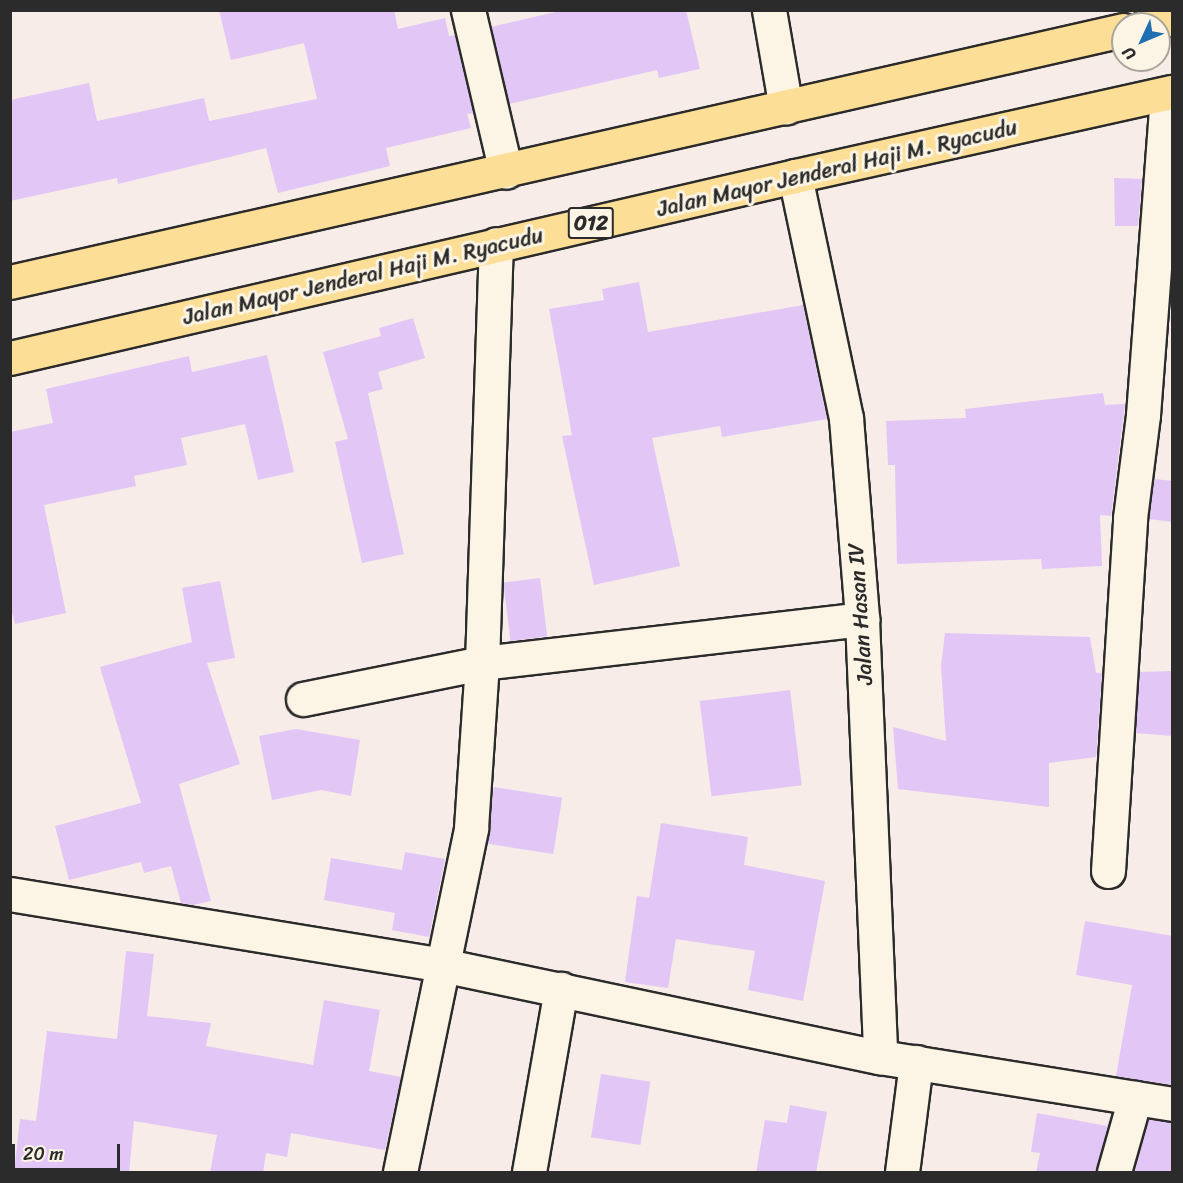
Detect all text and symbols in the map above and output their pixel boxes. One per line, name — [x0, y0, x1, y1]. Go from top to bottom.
north arrow — [1111, 12, 1171, 72]
text: U — [1115, 40, 1143, 67]
street label: Jalan Mayor Jenderal Haji M. Ryacudu — [654, 114, 1020, 222]
road number: 012 — [567, 205, 615, 241]
street label: Jalan Mayor Jenderal Haji M. Ryacudu — [180, 222, 546, 330]
street label: Jalan Hasan IV — [842, 542, 878, 686]
scale bar — [15, 1132, 123, 1170]
text: 20 m — [23, 1138, 63, 1170]

